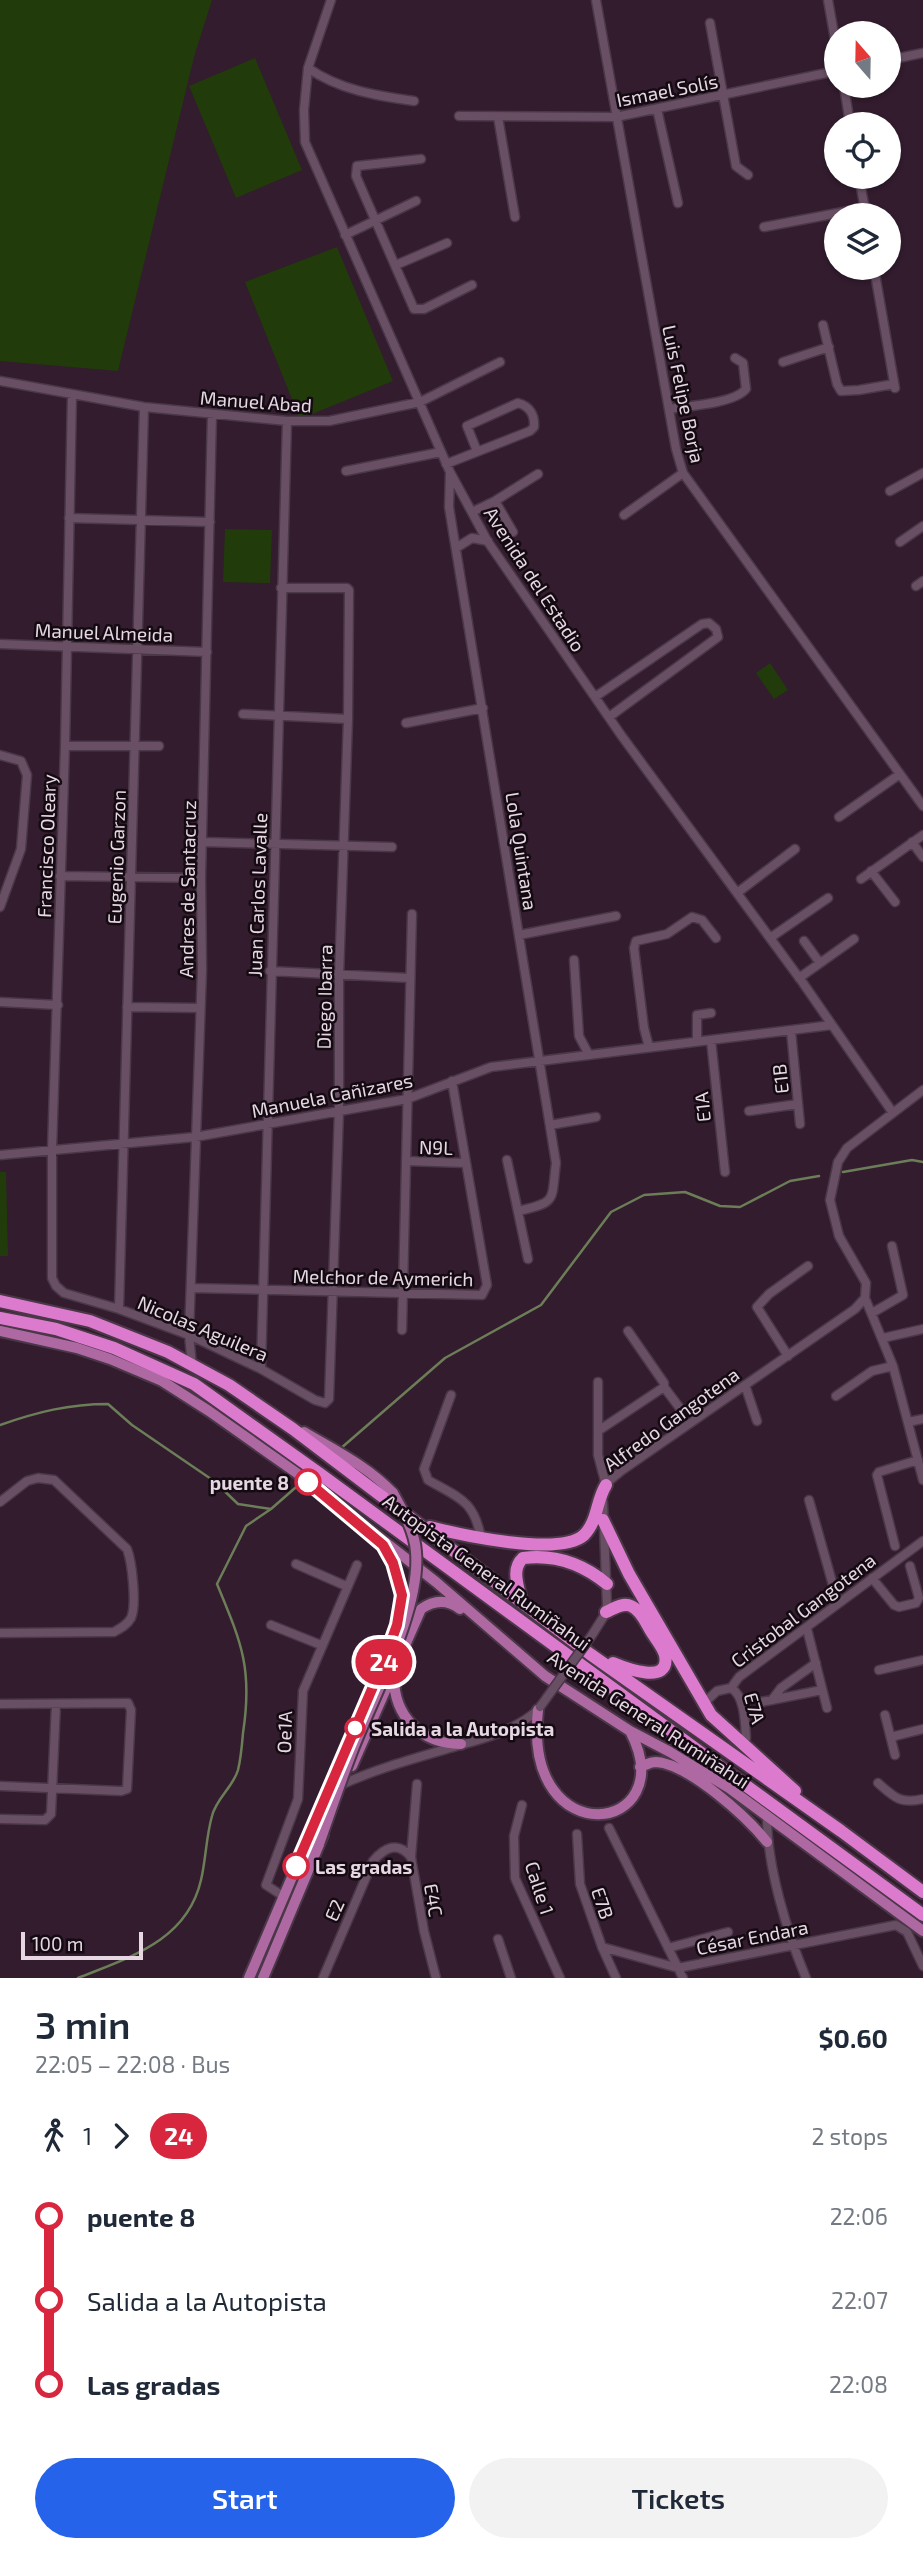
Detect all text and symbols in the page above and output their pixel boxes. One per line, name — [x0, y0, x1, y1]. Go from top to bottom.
north arrow — [824, 21, 901, 98]
map controls — [824, 21, 901, 280]
street label: Ismael Solís — [614, 69, 720, 111]
button: locate — [824, 112, 901, 189]
button: layers — [824, 203, 901, 280]
street label: Luis Felipe Borja — [658, 323, 710, 465]
street label: Manuel Abad — [199, 386, 313, 416]
street label: Avenida del Estadio — [480, 502, 590, 656]
street label: Manuel Almeida — [34, 618, 174, 646]
street label: Francisco Oleary — [32, 774, 60, 918]
street label: Eugenio Garzon — [102, 789, 130, 925]
street label: Lola Quintana — [501, 790, 543, 912]
street label: Andres de Santacruz — [174, 800, 200, 978]
street label: Juan Carlos Lavalle — [243, 813, 271, 977]
street label: Diego Ibarra — [312, 944, 336, 1050]
street label: E1B — [767, 1063, 793, 1095]
street label: Manuela Cañizares — [249, 1068, 415, 1122]
street label: E1A — [689, 1091, 715, 1123]
street label: N9L — [419, 1135, 454, 1159]
street label: Melchor de Aymerich — [292, 1264, 474, 1290]
street label: Nicolas Aguilera — [134, 1290, 272, 1366]
street label: Alfredo Gangotena — [599, 1362, 743, 1476]
marker: puente 8 — [295, 1469, 321, 1495]
place label: puente 8 — [210, 1471, 289, 1494]
street label: Autopista General Rumiñahui — [379, 1489, 595, 1655]
street label: Cristobal Gangotena — [726, 1548, 880, 1672]
line badge: 24 — [352, 1639, 416, 1685]
street label: Avenida General Rumiñahui — [544, 1645, 754, 1793]
text: 24 — [369, 1647, 399, 1676]
street label: E7A — [740, 1690, 770, 1727]
street label: Oe1A — [272, 1710, 296, 1754]
place label: Salida a la Autopista — [371, 1717, 554, 1740]
marker: Salida a la Autopista — [345, 1718, 365, 1738]
marker: Las gradas — [283, 1853, 309, 1879]
place label: Las gradas — [315, 1855, 412, 1878]
street label: Calle 1 — [521, 1859, 559, 1917]
street label: E4C — [420, 1882, 448, 1918]
street label: E7B — [587, 1884, 619, 1922]
street label: E2 — [319, 1896, 349, 1924]
street label: César Endara — [694, 1915, 810, 1959]
scale bar — [21, 1929, 144, 1961]
text: 100 m — [32, 1932, 83, 1955]
text: 3 min — [35, 2001, 131, 2047]
text: $0.60 — [818, 2022, 888, 2053]
text: 22:05 – 22:08 · Bus — [35, 2050, 230, 2078]
icon: walk — [35, 2117, 73, 2155]
icon: forward — [102, 2117, 140, 2155]
text: 24 — [164, 2121, 193, 2150]
text: 1 — [83, 2122, 92, 2150]
text: 2 stops — [811, 2122, 888, 2150]
text: puente 8 — [87, 2201, 195, 2232]
text: 22:06 — [830, 2202, 888, 2230]
text: Salida a la Autopista — [87, 2285, 327, 2316]
text: 22:07 — [831, 2286, 888, 2314]
text: Las gradas — [87, 2369, 220, 2400]
text: 22:08 — [829, 2370, 888, 2398]
button: Start — [35, 2458, 455, 2538]
button: Tickets — [469, 2458, 888, 2538]

